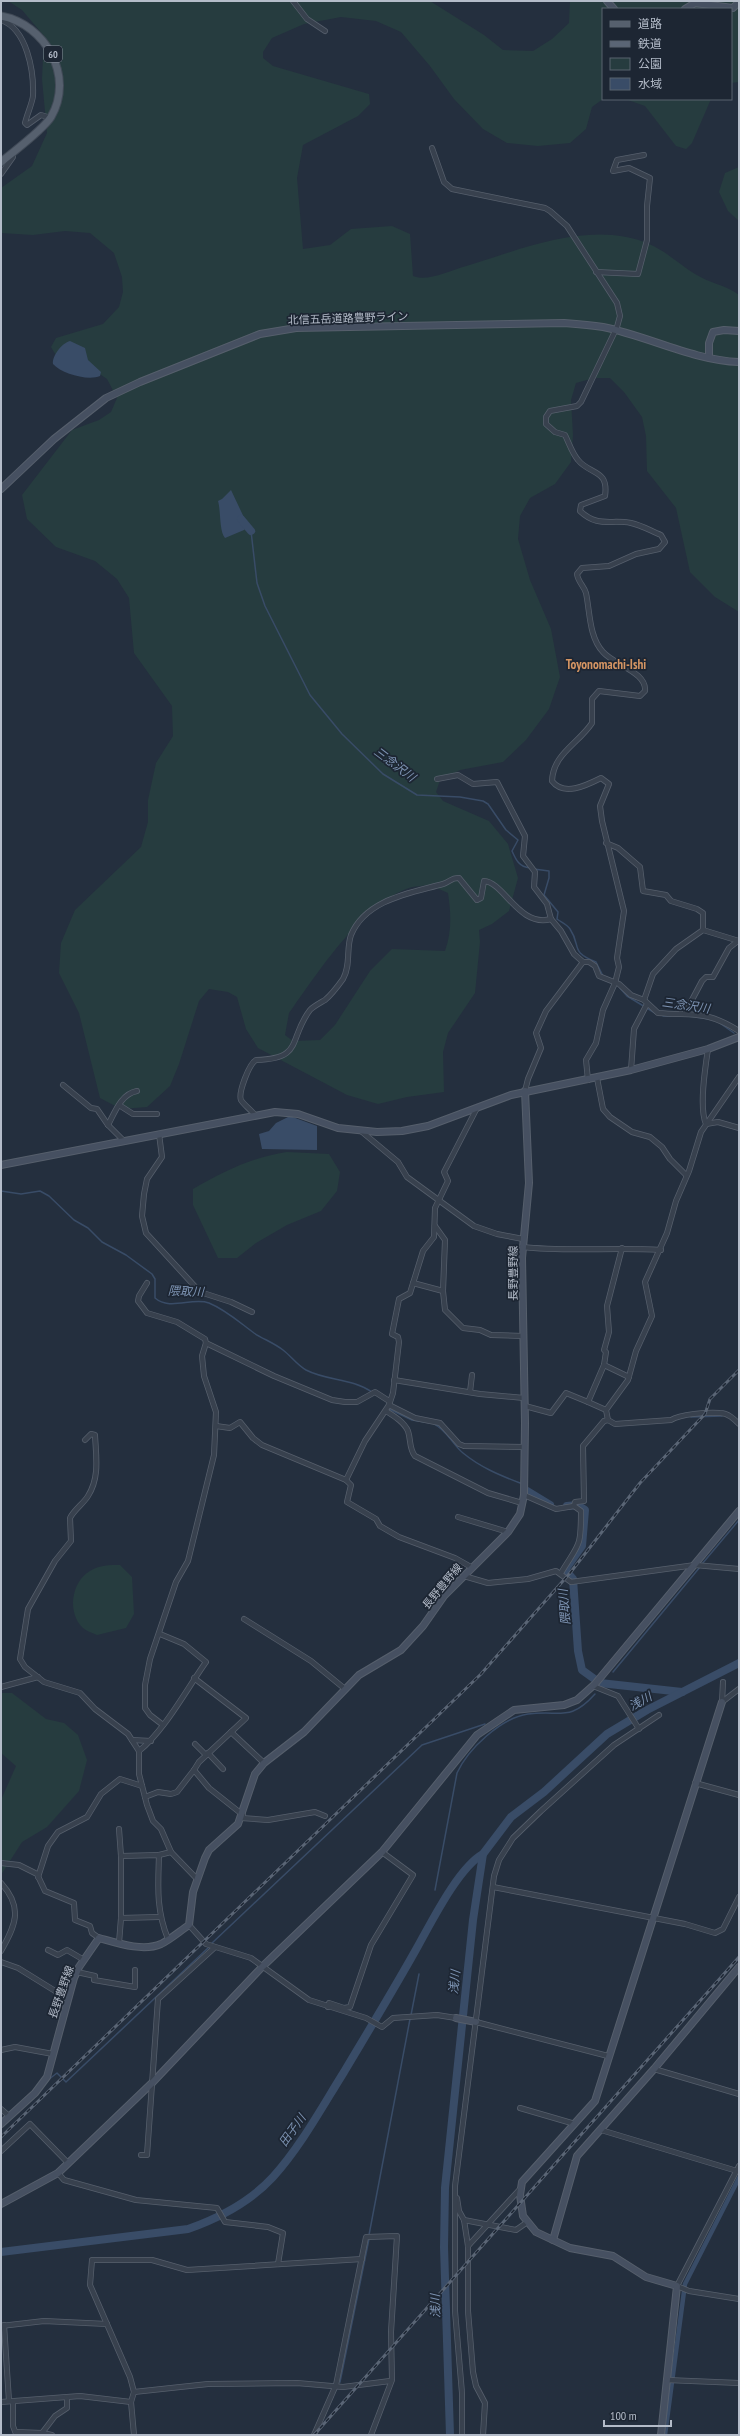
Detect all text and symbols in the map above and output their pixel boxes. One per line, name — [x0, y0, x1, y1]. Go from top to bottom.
legend — [602, 8, 732, 100]
text: 道路 — [638, 16, 662, 31]
text: 鉄道 — [638, 36, 662, 51]
road number: 60 — [44, 46, 62, 62]
text: 公園 — [638, 56, 662, 71]
text: 水域 — [638, 76, 662, 91]
street label: 北信五岳道路豊野ライン — [287, 309, 409, 327]
district label: Toyonomachi-Ishi — [566, 656, 646, 673]
water label: 三念沢川 — [371, 744, 420, 786]
water label: 三念沢川 — [661, 994, 713, 1016]
street label: 長野豊野線 — [506, 1246, 520, 1301]
water label: 隈取川 — [168, 1283, 206, 1299]
street label: 長野豊野線 — [419, 1560, 465, 1612]
water label: 隈取川 — [555, 1586, 573, 1626]
water label: 浅川 — [626, 1688, 656, 1713]
street label: 長野豊野線 — [45, 1964, 77, 2020]
water label: 浅川 — [445, 1967, 463, 1995]
water label: 田子川 — [276, 2109, 310, 2149]
water label: 浅川 — [427, 2292, 443, 2318]
scale bar — [604, 2402, 671, 2428]
text: 100 m — [610, 2408, 637, 2423]

